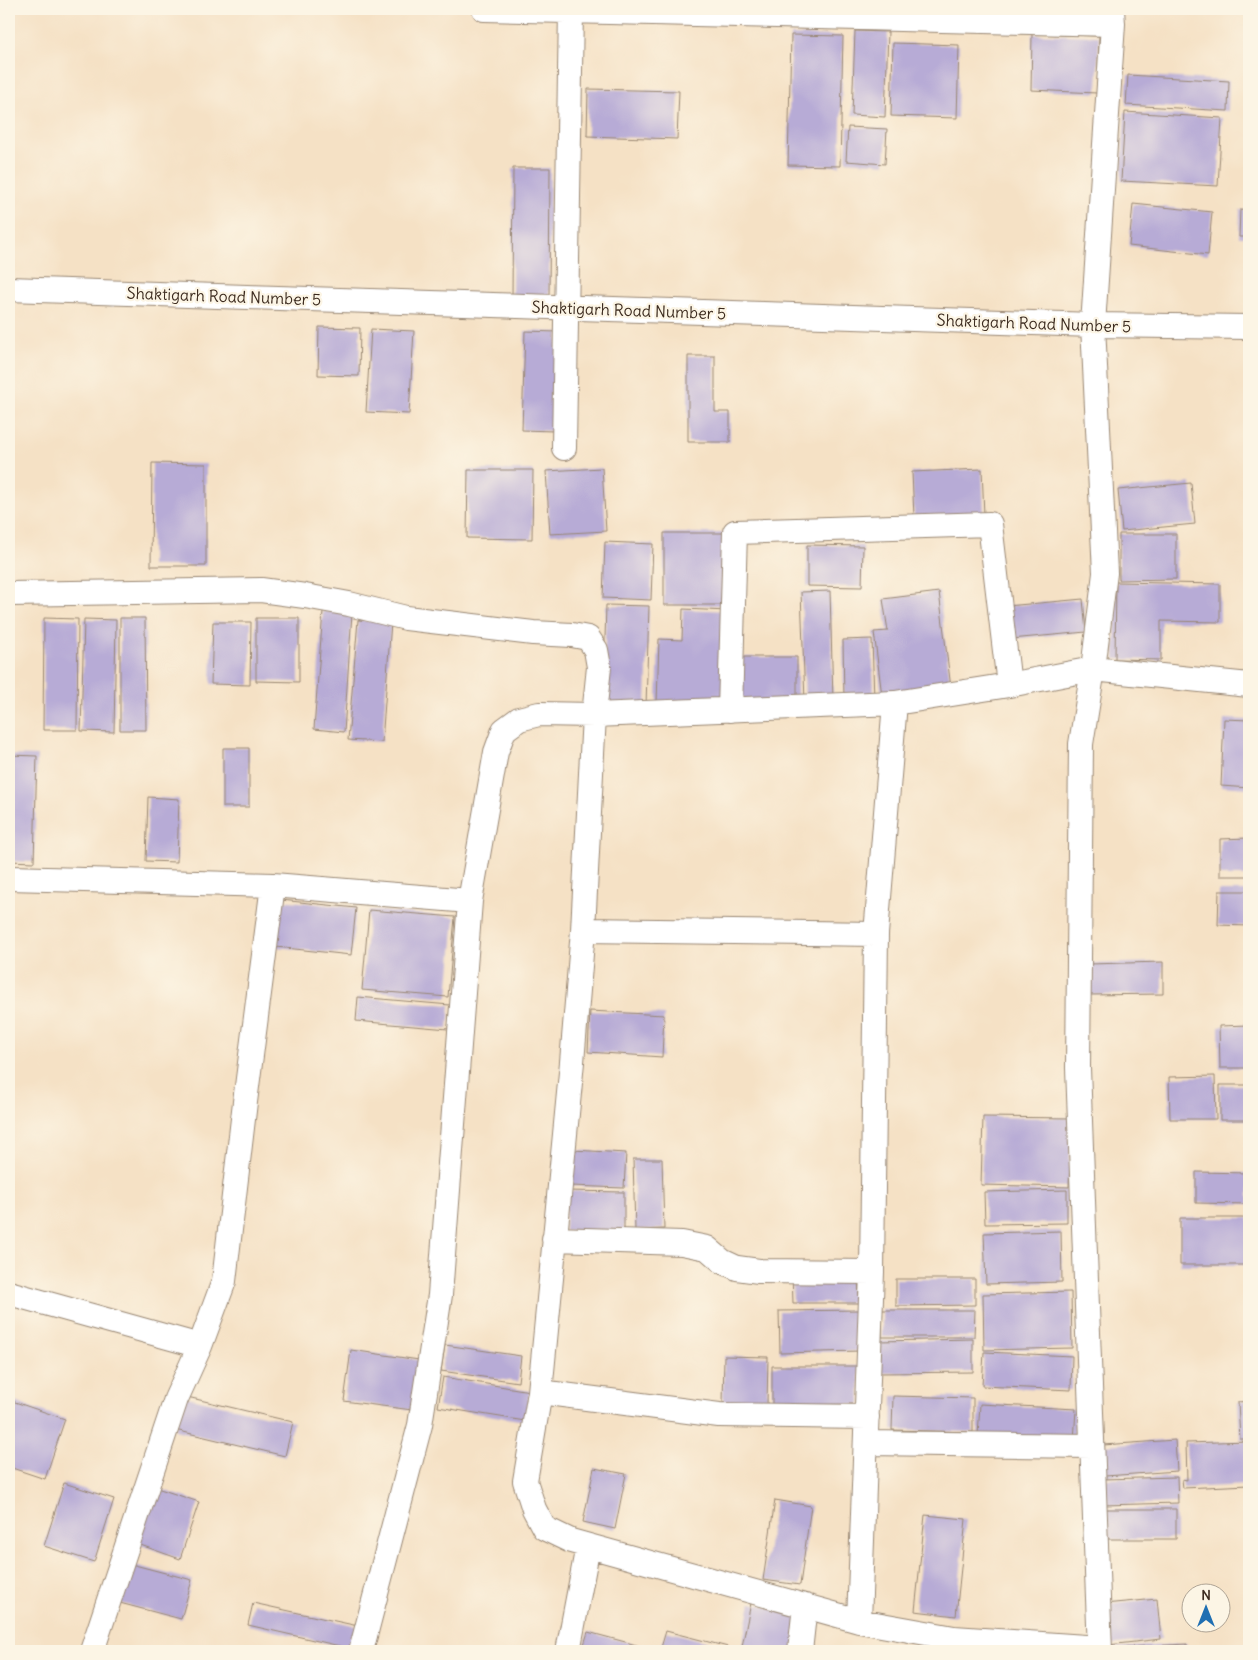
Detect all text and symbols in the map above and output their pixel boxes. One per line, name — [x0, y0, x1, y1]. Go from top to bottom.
street label: Shaktigarh Road Number 5 — [126, 283, 322, 309]
street label: Shaktigarh Road Number 5 — [531, 297, 727, 323]
street label: Shaktigarh Road Number 5 — [936, 310, 1132, 336]
north arrow — [1180, 1582, 1230, 1632]
text: N — [1201, 1586, 1211, 1604]

